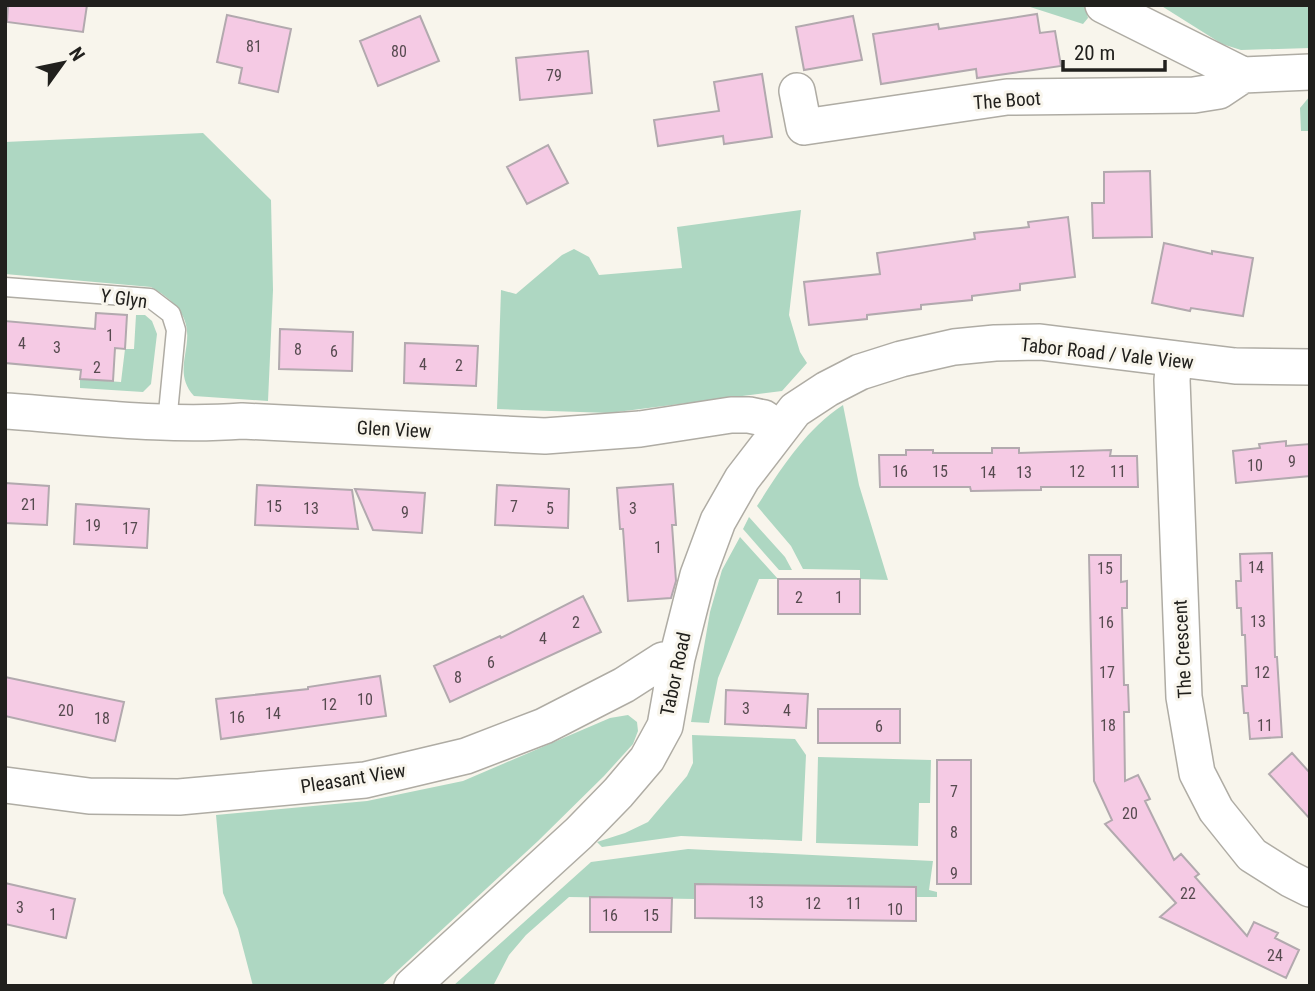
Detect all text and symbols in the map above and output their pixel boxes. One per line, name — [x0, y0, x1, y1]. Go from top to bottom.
north arrow — [28, 28, 98, 98]
scale bar — [1063, 28, 1164, 72]
house number: 81 — [246, 37, 262, 56]
text: 20 m — [1074, 41, 1115, 65]
house number: 80 — [391, 42, 407, 61]
text: N — [64, 43, 90, 65]
house number: 79 — [546, 66, 562, 85]
street label: The Boot — [973, 87, 1041, 114]
street label: Y Glyn — [99, 284, 149, 313]
house number: 1 — [106, 326, 114, 345]
street label: Tabor Road / Vale View — [1019, 333, 1195, 374]
house number: 4 — [18, 334, 26, 353]
house number: 3 — [53, 338, 61, 357]
house number: 8 — [294, 340, 302, 359]
house number: 6 — [330, 342, 338, 361]
house number: 4 — [419, 355, 427, 374]
house number: 2 — [455, 356, 463, 375]
house number: 2 — [93, 358, 101, 377]
street label: Glen View — [356, 416, 432, 443]
house number: 9 — [1288, 452, 1296, 471]
house number: 10 — [1247, 456, 1263, 475]
house number: 16 — [892, 462, 908, 481]
house number: 15 — [932, 462, 948, 481]
house number: 12 — [1069, 462, 1085, 481]
house number: 11 — [1110, 462, 1126, 481]
house number: 14 — [980, 463, 996, 482]
house number: 13 — [1016, 463, 1032, 482]
house number: 21 — [21, 495, 37, 514]
house number: 15 — [266, 497, 282, 516]
house number: 7 — [510, 497, 518, 516]
house number: 13 — [303, 499, 319, 518]
house number: 5 — [546, 499, 554, 518]
house number: 3 — [629, 499, 637, 518]
house number: 9 — [401, 503, 409, 522]
house number: 19 — [85, 516, 101, 535]
house number: 17 — [122, 519, 138, 538]
house number: 1 — [654, 538, 662, 557]
house number: 14 — [1248, 558, 1264, 577]
house number: 15 — [1097, 559, 1113, 578]
house number: 2 — [795, 588, 803, 607]
house number: 1 — [835, 588, 843, 607]
street label: The Crescent — [1168, 599, 1197, 699]
house number: 13 — [1250, 612, 1266, 631]
house number: 2 — [572, 613, 580, 632]
house number: 16 — [1098, 613, 1114, 632]
house number: 4 — [539, 629, 547, 648]
street label: Tabor Road — [655, 630, 696, 718]
house number: 6 — [487, 653, 495, 672]
house number: 17 — [1099, 663, 1115, 682]
house number: 12 — [1254, 663, 1270, 682]
house number: 8 — [454, 668, 462, 687]
house number: 10 — [357, 690, 373, 709]
house number: 12 — [321, 695, 337, 714]
house number: 3 — [742, 699, 750, 718]
house number: 20 — [58, 701, 74, 720]
house number: 4 — [783, 701, 791, 720]
house number: 14 — [265, 704, 281, 723]
house number: 16 — [229, 708, 245, 727]
house number: 18 — [94, 709, 110, 728]
house number: 18 — [1100, 716, 1116, 735]
house number: 11 — [1257, 716, 1273, 735]
house number: 6 — [875, 717, 883, 736]
street label: Pleasant View — [299, 759, 407, 798]
house number: 7 — [950, 782, 958, 801]
house number: 20 — [1122, 804, 1138, 823]
house number: 8 — [950, 823, 958, 842]
house number: 9 — [950, 864, 958, 883]
house number: 22 — [1180, 884, 1196, 903]
house number: 13 — [748, 893, 764, 912]
house number: 12 — [805, 894, 821, 913]
house number: 11 — [846, 894, 862, 913]
house number: 3 — [16, 898, 24, 917]
house number: 10 — [887, 900, 903, 919]
house number: 1 — [49, 905, 57, 924]
house number: 16 — [602, 906, 618, 925]
house number: 15 — [643, 906, 659, 925]
house number: 24 — [1267, 946, 1283, 965]

